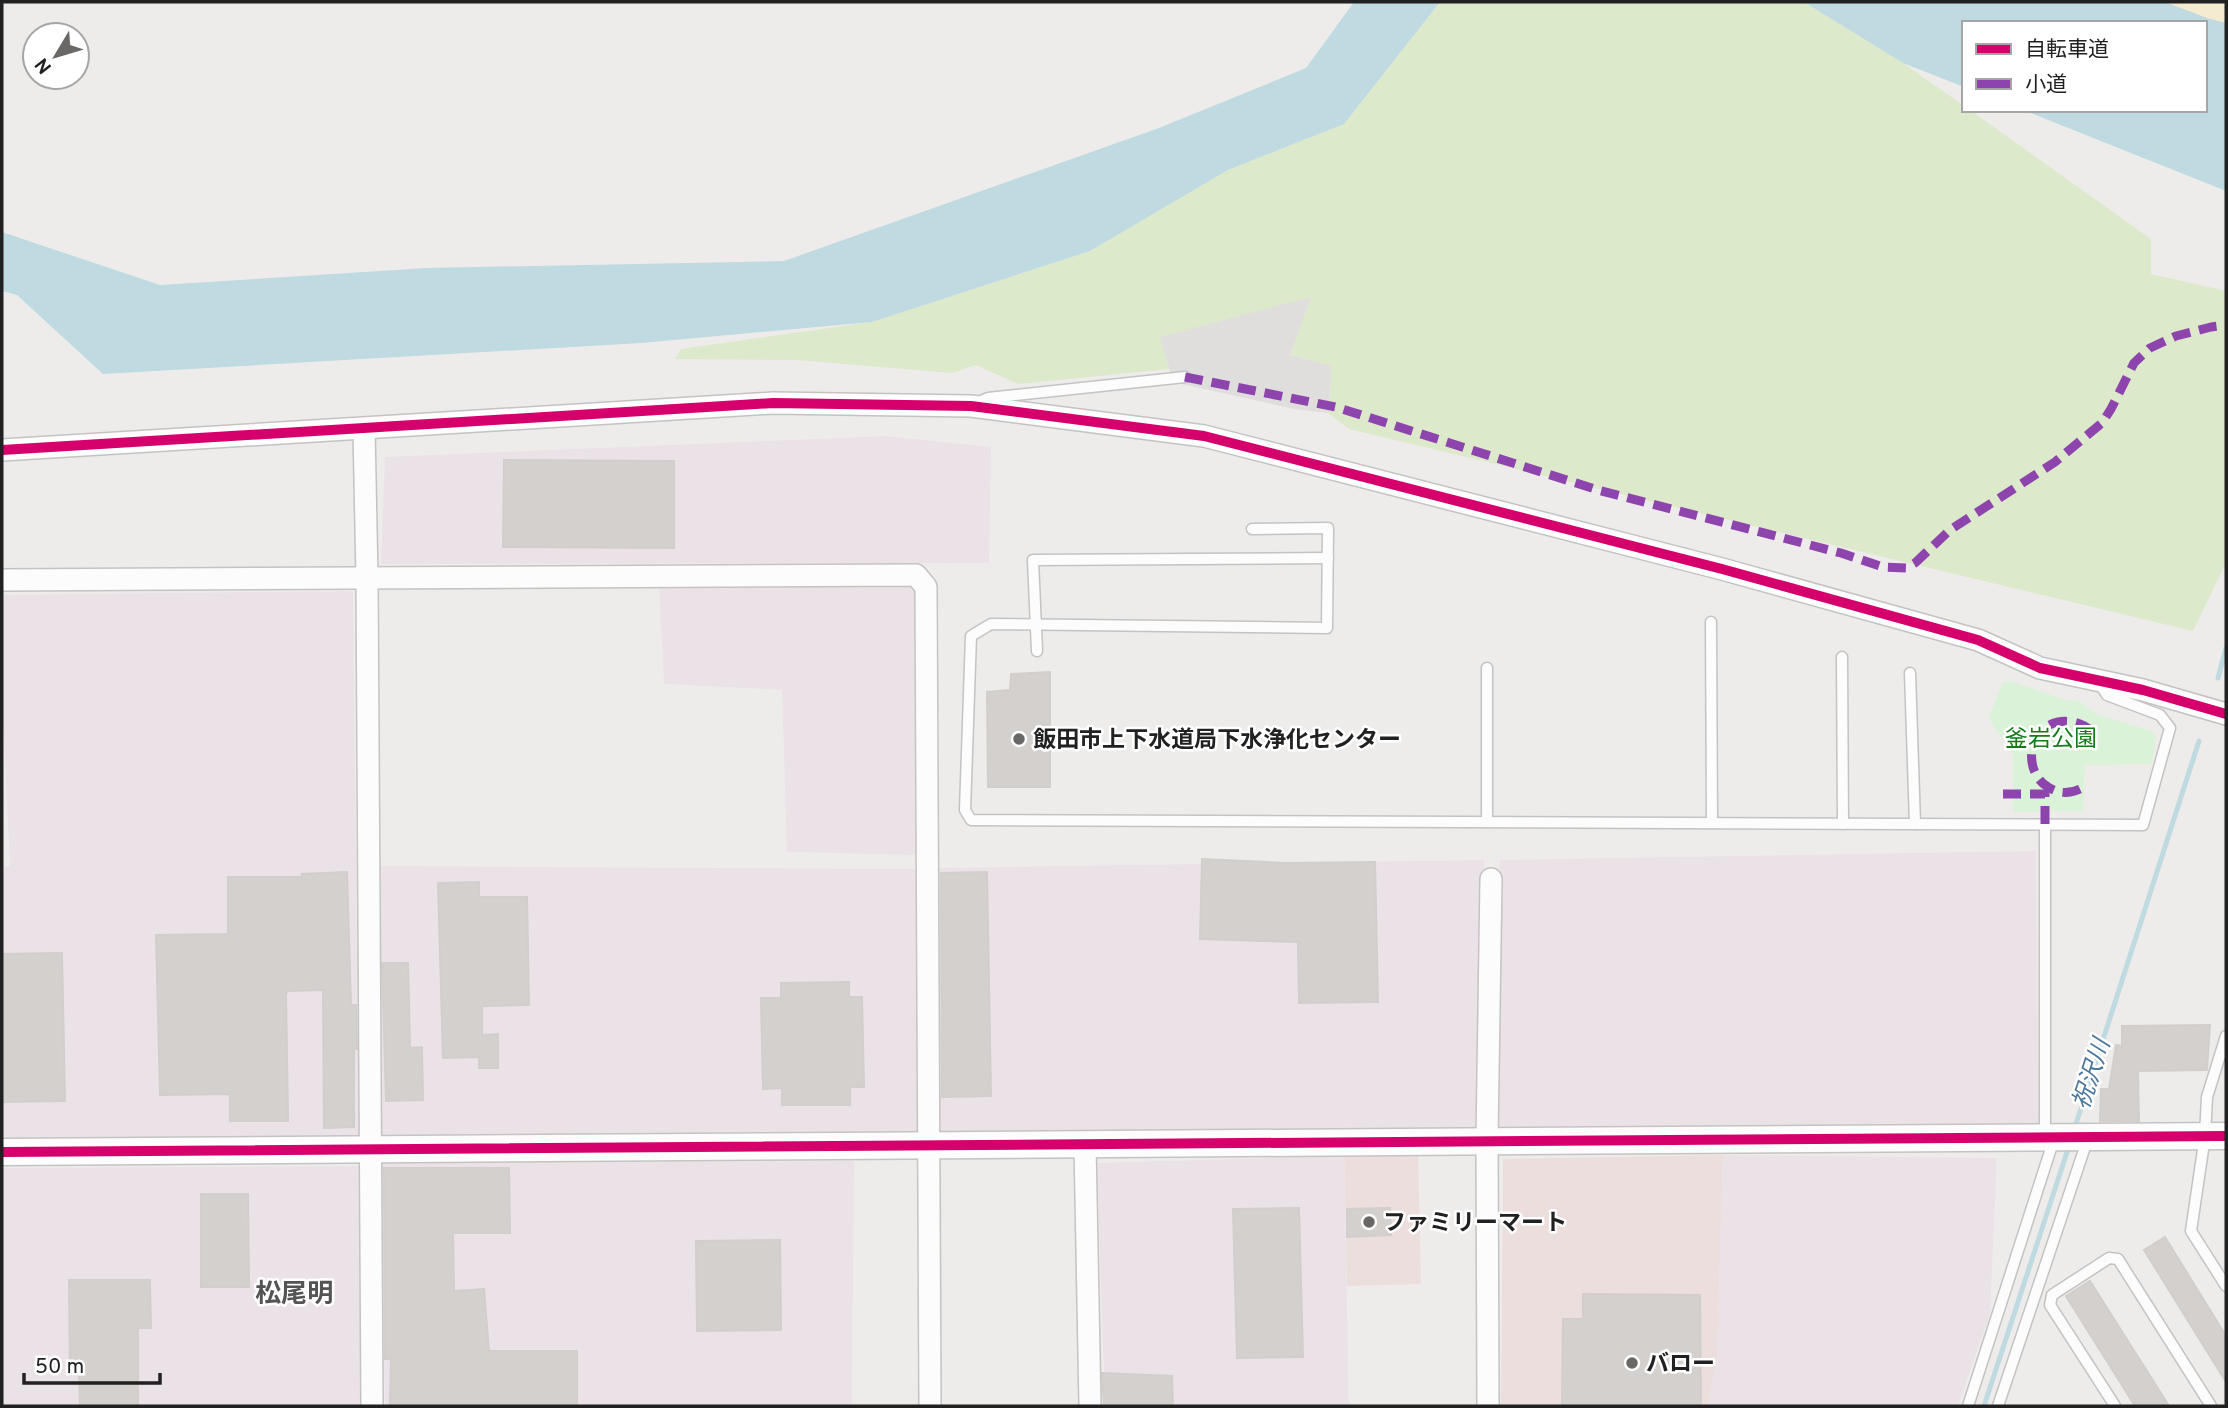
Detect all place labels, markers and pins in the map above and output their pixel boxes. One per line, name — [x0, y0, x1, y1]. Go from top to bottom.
place label: 飯田市上下水道局下水浄化センター — [1033, 727, 1401, 756]
marker: 飯田市上下水道局下水浄化センター — [1011, 731, 1027, 747]
place label: ファミリーマート — [1383, 1210, 1567, 1239]
marker: ファミリーマート — [1361, 1214, 1377, 1230]
place label: バロー — [1646, 1351, 1715, 1380]
marker: バロー — [1624, 1355, 1640, 1371]

